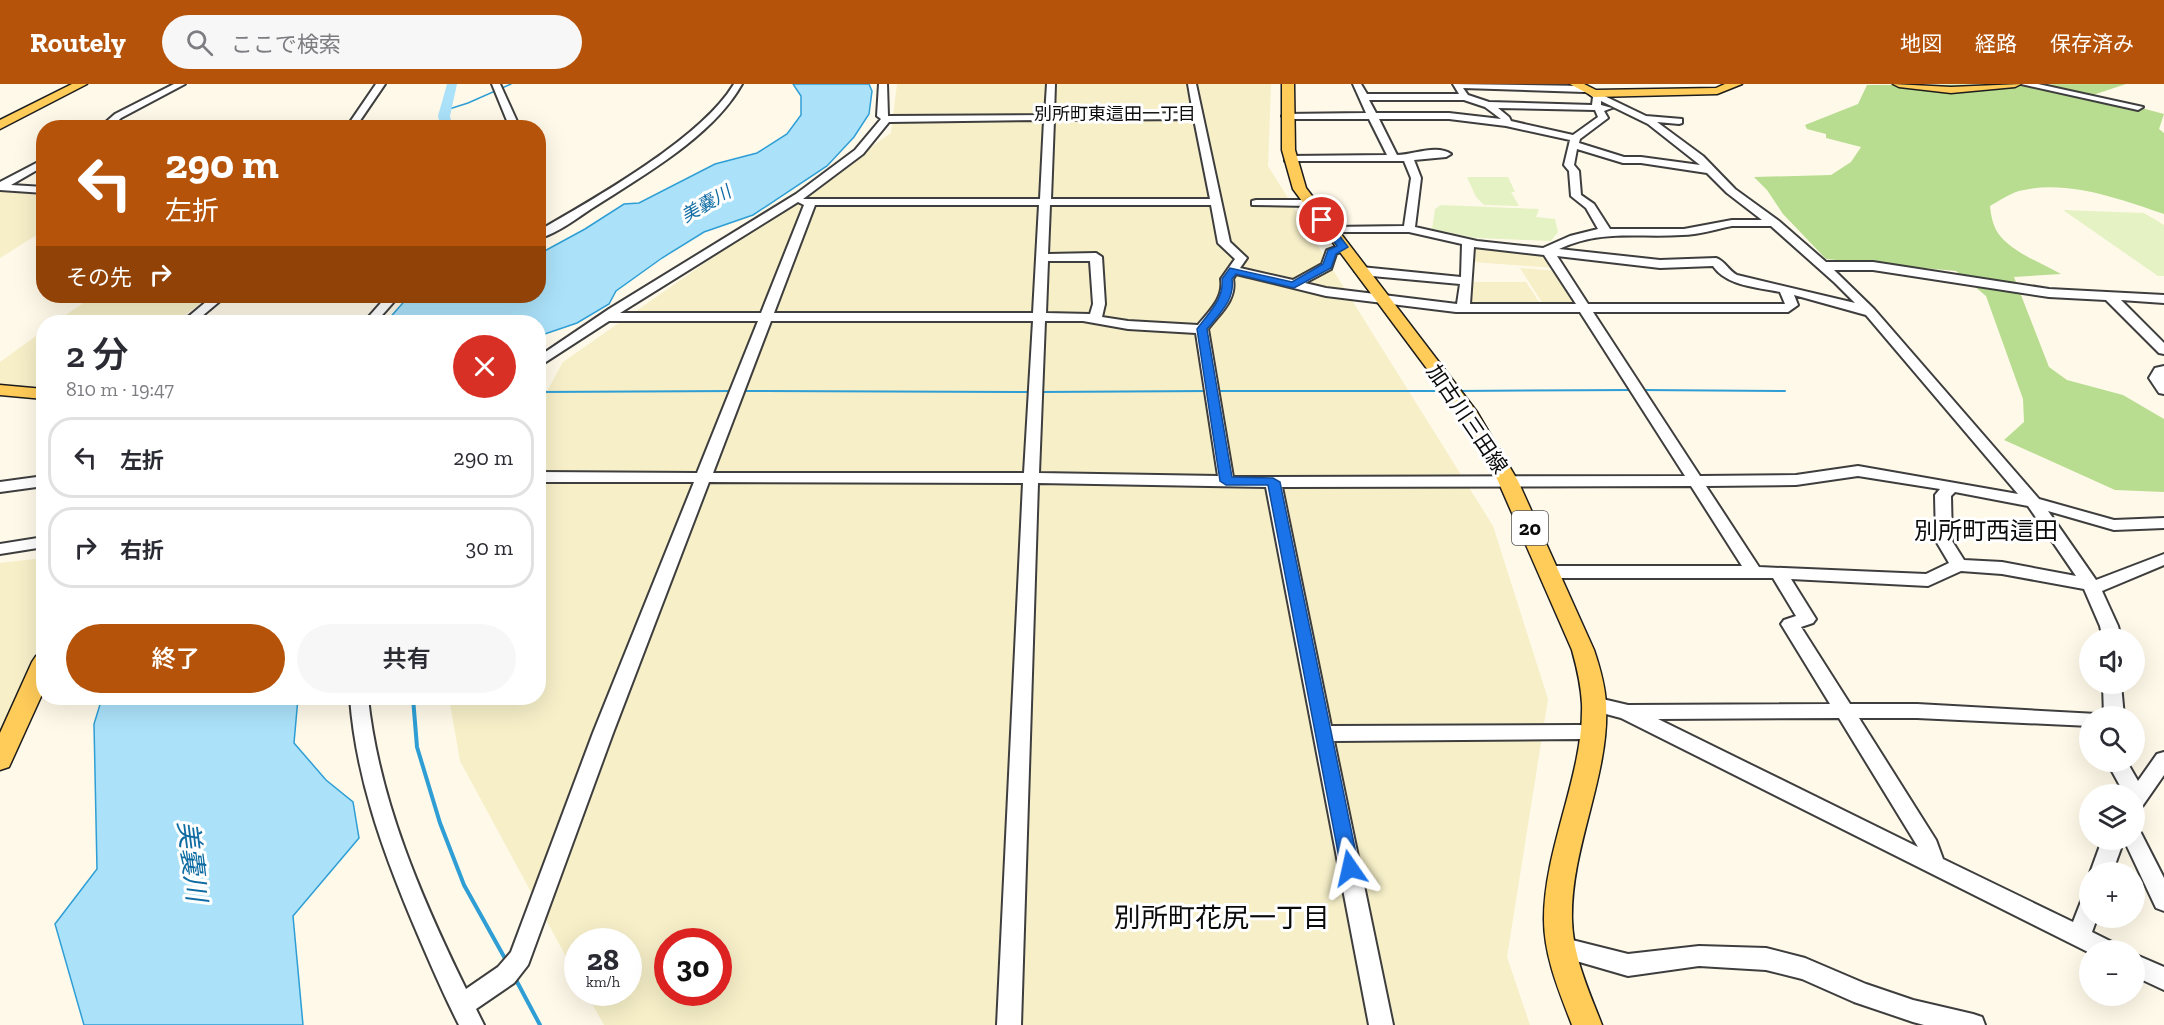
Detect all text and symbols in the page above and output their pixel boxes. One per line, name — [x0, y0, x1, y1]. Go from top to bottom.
search box — [162, 15, 582, 69]
text: Routely — [30, 26, 126, 59]
icon: search — [183, 26, 216, 59]
text: ここで検索 — [231, 31, 341, 58]
text: 地図 — [1900, 31, 1942, 56]
text: 経路 — [1975, 31, 2017, 56]
text: 保存済み — [2050, 31, 2134, 56]
district label: 別所町東這田一丁目 — [1034, 103, 1196, 125]
text: 290 m — [165, 138, 279, 189]
icon: left — [66, 144, 144, 222]
water label: 美嚢川 — [677, 180, 737, 227]
pin — [1296, 194, 1347, 245]
text: 左折 — [165, 195, 219, 227]
icon: arrive — [1305, 203, 1338, 236]
icon: right — [144, 258, 177, 291]
text: その先 — [66, 264, 132, 291]
text: 2 分 — [66, 333, 128, 376]
button: close — [453, 335, 516, 398]
street label: 加古川三田線 — [1422, 360, 1513, 478]
text: 810 m · 19:47 — [66, 377, 174, 401]
icon: left — [69, 441, 102, 474]
text: 290 m — [453, 444, 513, 471]
text: 左折 — [120, 447, 164, 474]
road number: 20 — [1512, 511, 1548, 545]
district label: 別所町西這田 — [1914, 516, 2058, 545]
icon: right — [69, 531, 102, 564]
text: 30 m — [466, 534, 513, 561]
text: 右折 — [120, 537, 164, 564]
button: 終了 — [66, 624, 285, 693]
button: 共有 — [297, 624, 516, 693]
map controls — [2079, 628, 2145, 1006]
button: sound — [2079, 628, 2145, 694]
button: search — [2079, 706, 2145, 772]
button: layers — [2079, 784, 2145, 850]
water label: 美嚢川 — [171, 819, 213, 906]
position arrow — [1318, 836, 1382, 900]
button: + — [2079, 862, 2145, 928]
district label: 別所町花尻一丁目 — [1114, 902, 1330, 934]
speed limit sign: 30 — [654, 928, 732, 1006]
button: − — [2079, 940, 2145, 1006]
text: 28 — [587, 942, 619, 978]
text: km/h — [586, 973, 620, 991]

